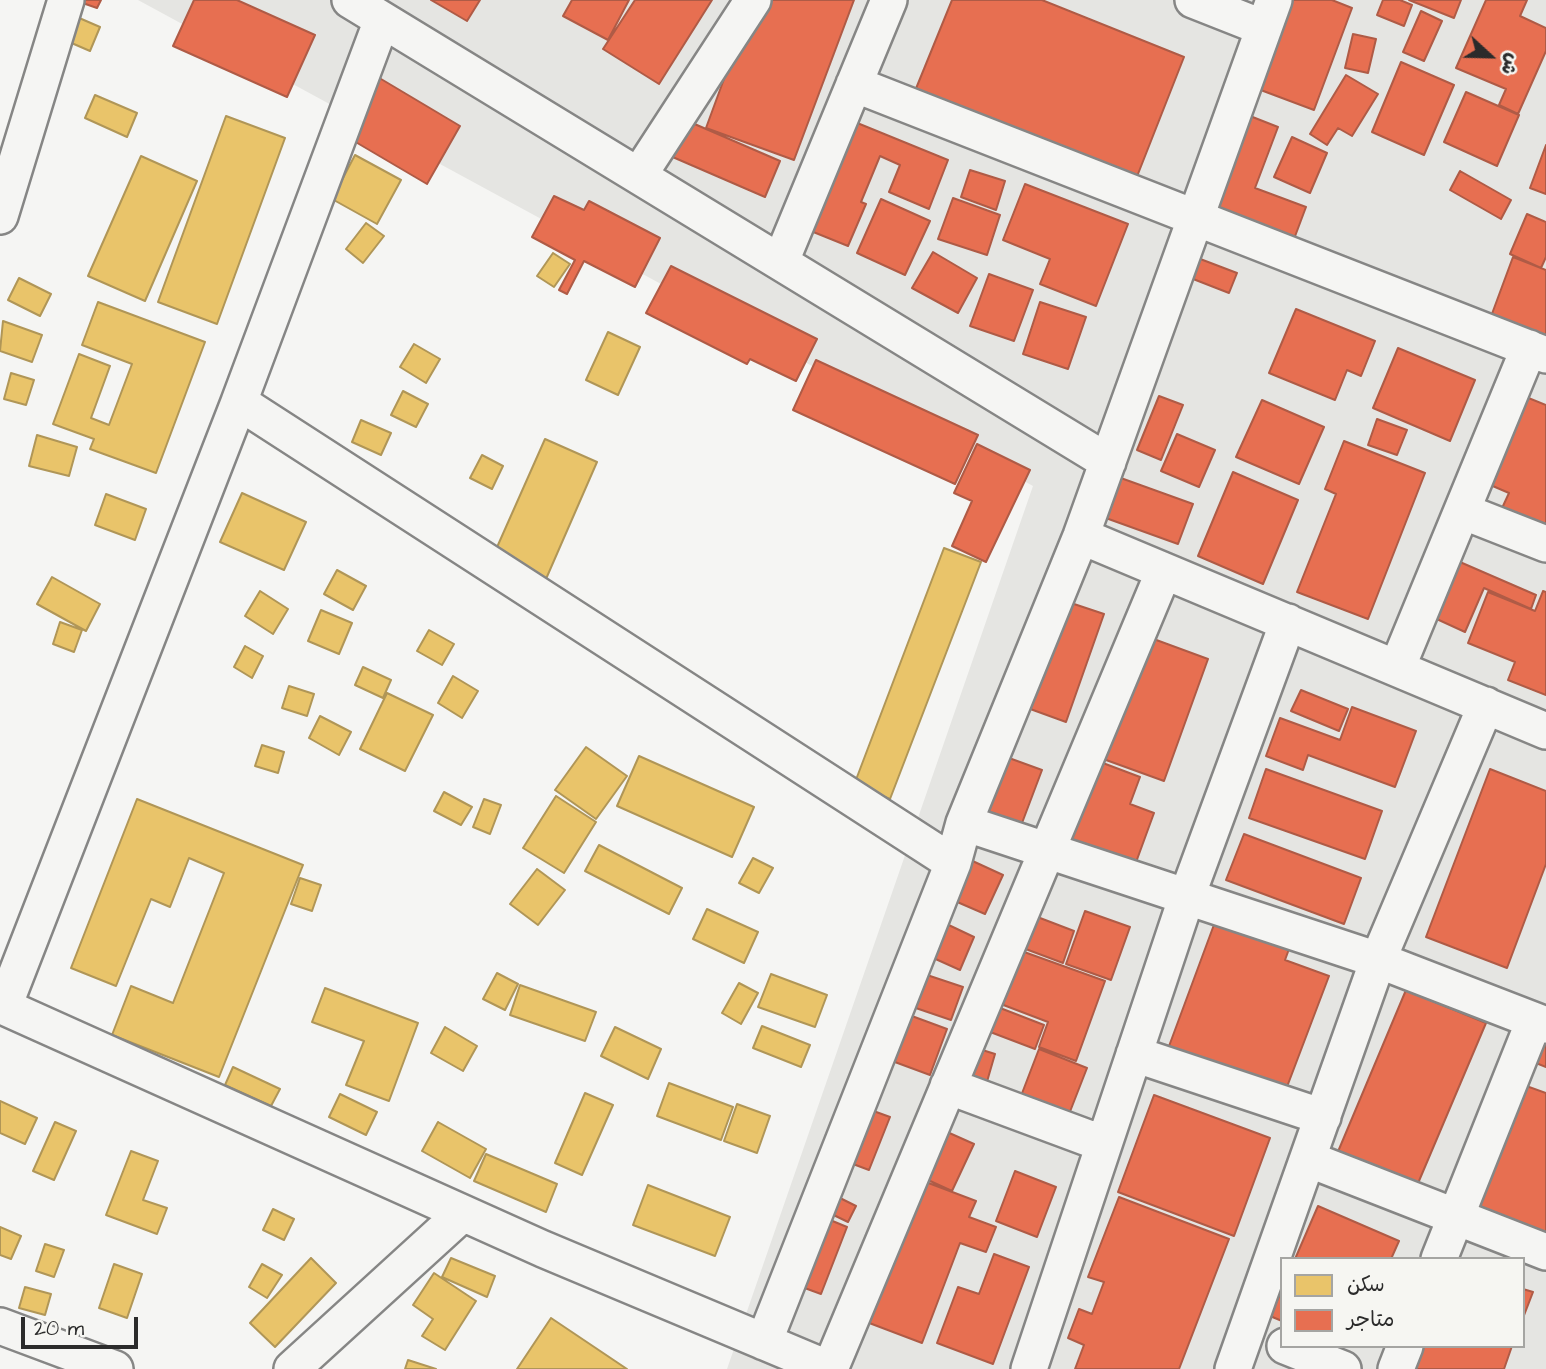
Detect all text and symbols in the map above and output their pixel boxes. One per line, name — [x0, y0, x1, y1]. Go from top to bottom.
north arrow — [1455, 21, 1525, 91]
text: ش — [1494, 49, 1526, 79]
legend — [1280, 1257, 1525, 1348]
text: سكن — [1347, 1270, 1385, 1299]
scale bar — [24, 1302, 142, 1346]
text: متاجر — [1347, 1305, 1394, 1334]
text: 20 m — [34, 1314, 84, 1343]

